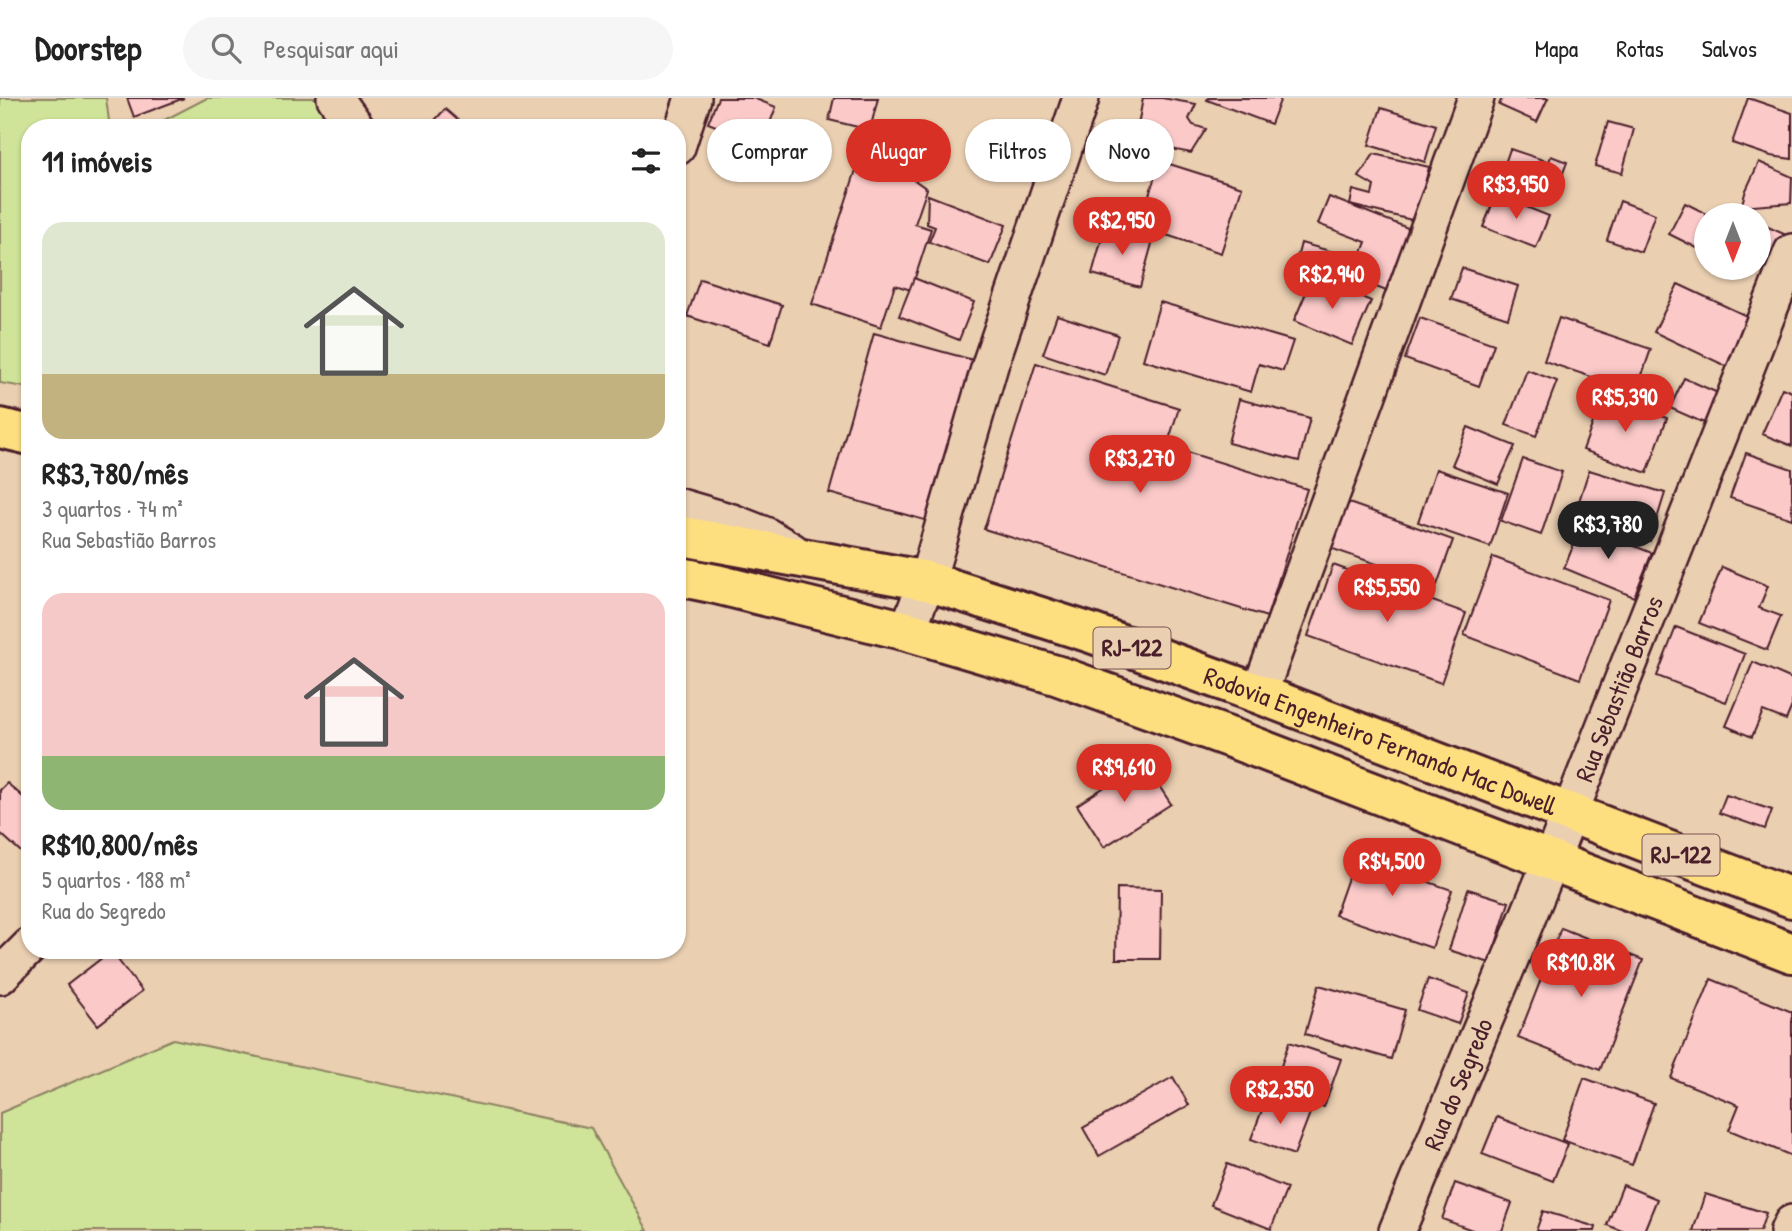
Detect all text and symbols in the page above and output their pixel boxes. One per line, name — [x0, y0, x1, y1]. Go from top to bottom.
search box — [183, 17, 673, 80]
text: Doorstep — [35, 26, 141, 70]
icon: search — [207, 29, 245, 67]
text: Pesquisar aqui — [263, 31, 399, 66]
text: Mapa — [1535, 32, 1578, 64]
text: Rotas — [1616, 32, 1664, 64]
text: Salvos — [1702, 32, 1757, 64]
chip: Comprar — [707, 119, 832, 182]
chip: Alugar — [846, 119, 951, 182]
chip: Filtros — [965, 119, 1071, 182]
chip: Novo — [1085, 119, 1174, 182]
text: 11 imóveis — [42, 141, 152, 181]
icon: filters — [627, 142, 665, 180]
pin: R$3,950 — [1451, 162, 1581, 221]
text: R$3,950 — [1483, 168, 1549, 199]
pin: R$2,950 — [1057, 198, 1187, 257]
north arrow — [1694, 203, 1771, 280]
map controls — [1694, 203, 1771, 280]
text: R$2,950 — [1089, 204, 1155, 235]
pin: R$2,940 — [1267, 252, 1397, 311]
text: R$2,940 — [1300, 258, 1364, 289]
icon: home — [291, 268, 417, 394]
pin: R$5,390 — [1560, 374, 1690, 434]
text: R$5,390 — [1592, 381, 1658, 412]
pin: R$3,270 — [1075, 436, 1205, 495]
text: R$3,270 — [1105, 442, 1175, 473]
text: R$3,780/mês — [42, 453, 188, 493]
text: 3 quartos · 74 m² — [42, 493, 183, 524]
pin: R$3,780 — [1543, 502, 1673, 561]
text: R$3,780 — [1574, 508, 1642, 539]
text: Rua Sebastião Barros — [42, 524, 216, 555]
pin: R$5,550 — [1322, 564, 1452, 624]
text: R$5,550 — [1354, 571, 1420, 602]
street label: Rua Sebastião Barros — [1566, 591, 1671, 787]
road number: RJ-122 — [1094, 628, 1170, 668]
icon: home — [291, 639, 417, 765]
street label: Rodovia Engenheiro Fernando Mac Dowell — [1199, 658, 1563, 824]
pin: R$9,610 — [1059, 744, 1189, 804]
text: R$9,610 — [1092, 751, 1156, 782]
text: R$10,800/mês — [42, 824, 198, 864]
road number: RJ-122 — [1642, 834, 1720, 876]
pin: R$4,500 — [1327, 838, 1457, 898]
text: R$4,500 — [1359, 845, 1425, 876]
text: 5 quartos · 188 m² — [42, 864, 190, 895]
text: Rua do Segredo — [42, 895, 166, 926]
pin: R$10.8K — [1516, 940, 1646, 999]
text: R$10.8K — [1547, 946, 1615, 977]
street label: Rua do Segredo — [1415, 1013, 1501, 1155]
pin: R$2,350 — [1215, 1066, 1345, 1126]
text: R$2,350 — [1246, 1073, 1314, 1104]

